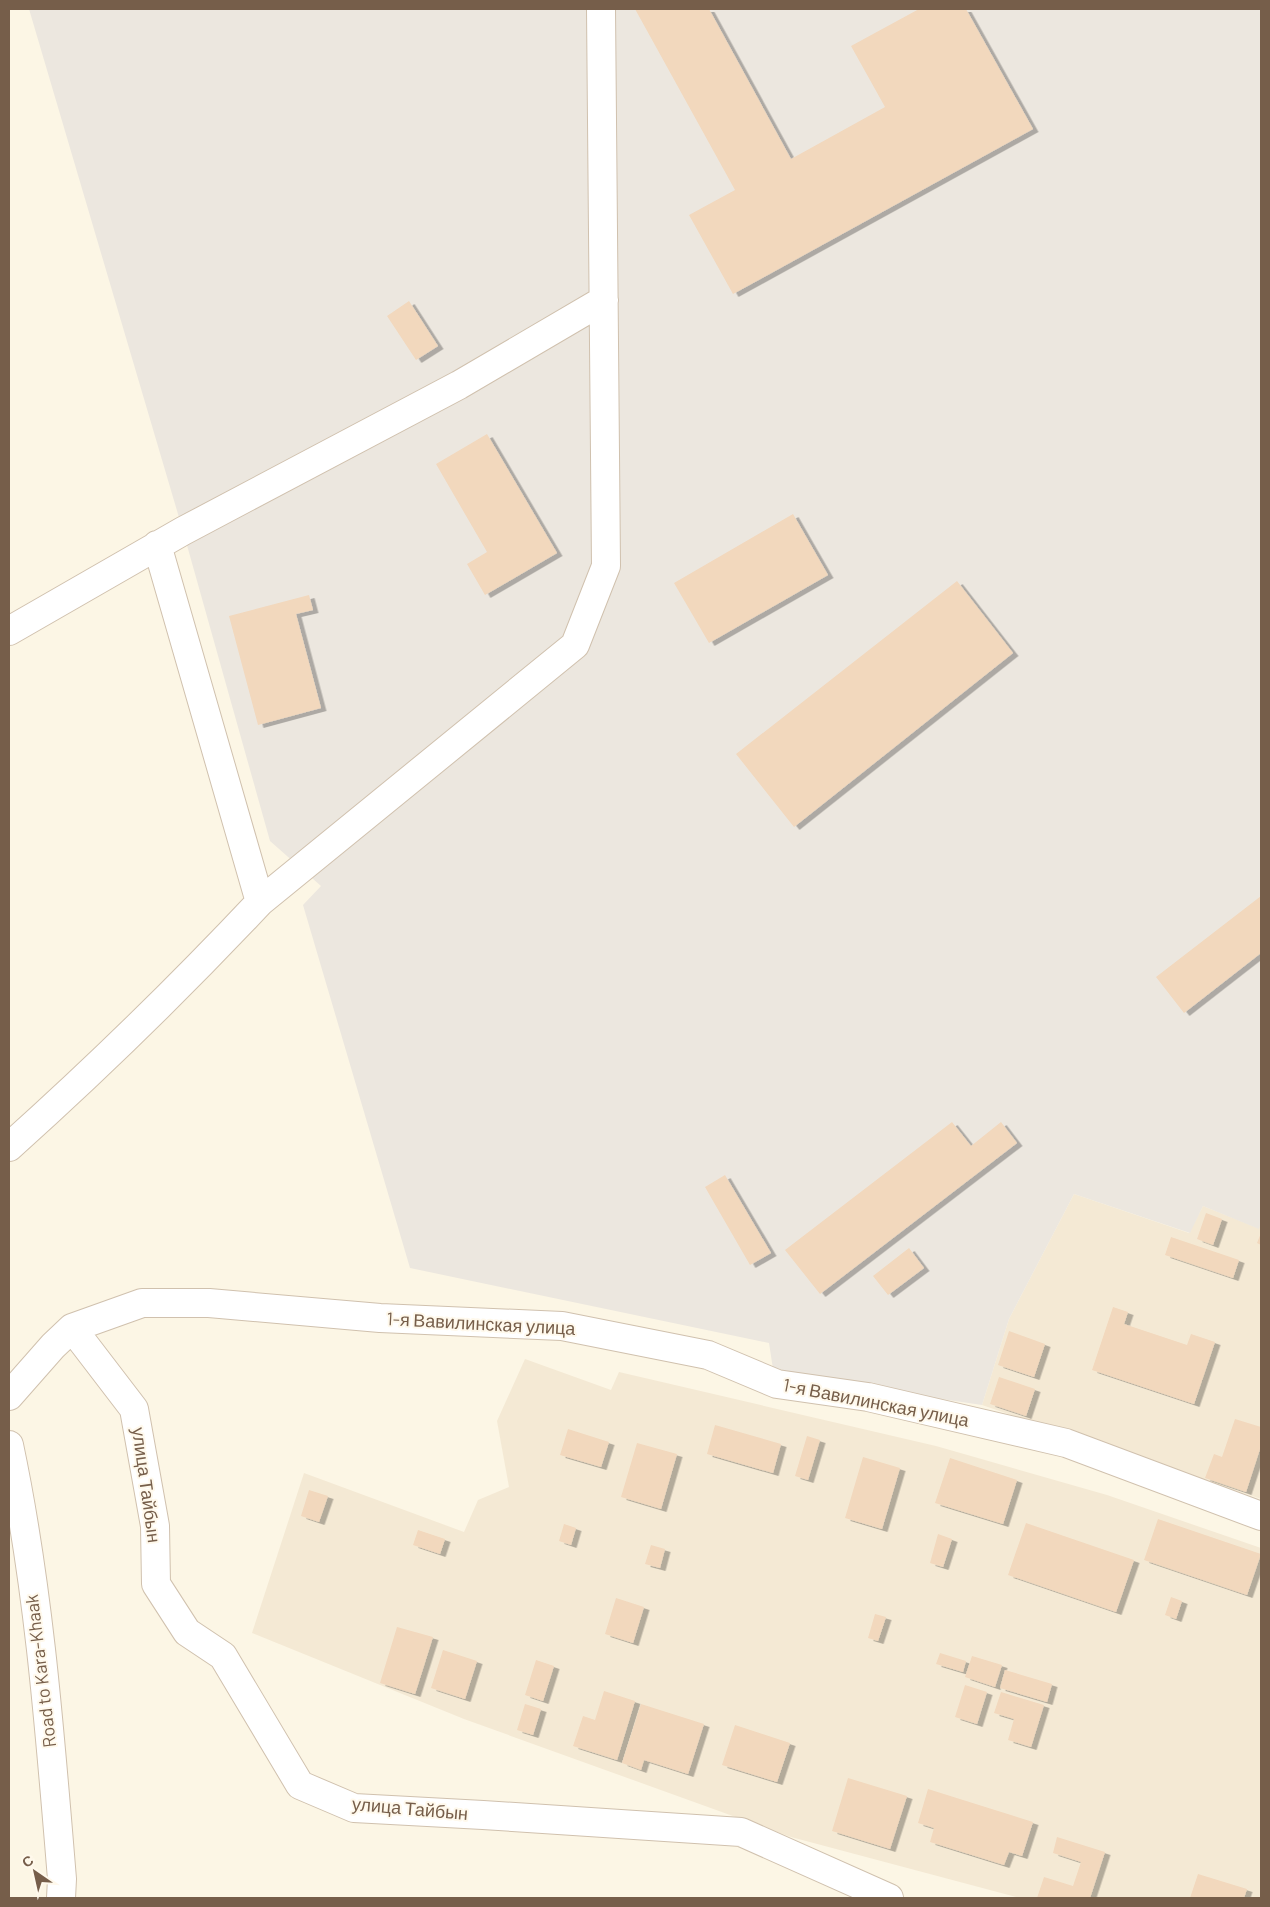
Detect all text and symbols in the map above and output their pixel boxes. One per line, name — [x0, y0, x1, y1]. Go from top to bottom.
street label: 1-я Вавилинская улица — [386, 1307, 577, 1339]
street label: 1-я Вавилинская улица — [781, 1373, 972, 1431]
street label: улица Тайбын — [128, 1426, 166, 1544]
street label: Road to Kara-Khaak — [20, 1593, 60, 1749]
street label: улица Тайбын — [351, 1792, 469, 1824]
north arrow — [10, 1847, 60, 1897]
text: С — [19, 1851, 36, 1871]

